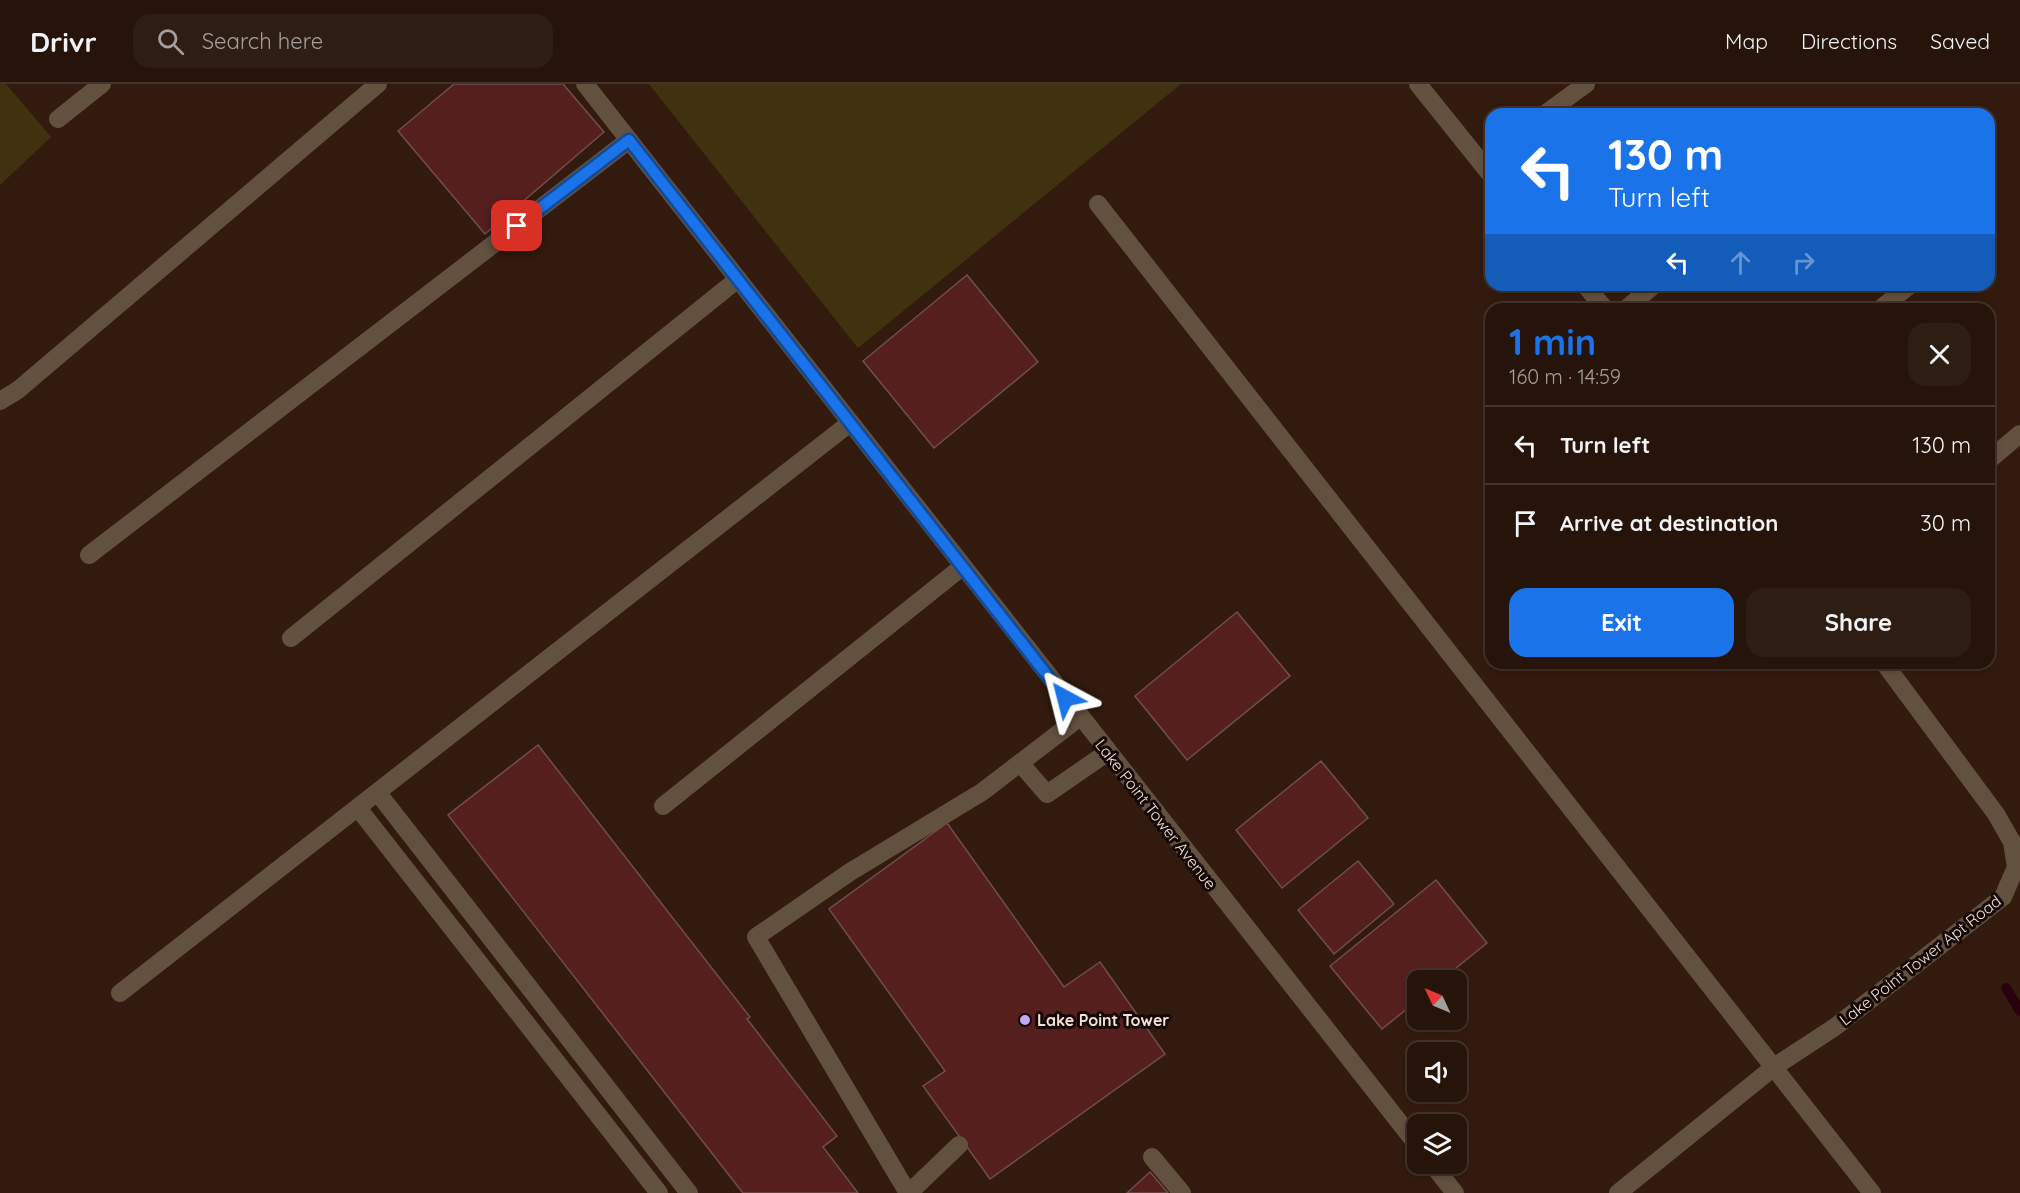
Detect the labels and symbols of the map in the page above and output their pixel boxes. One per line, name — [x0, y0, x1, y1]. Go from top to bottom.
pin — [491, 200, 542, 251]
position arrow — [1033, 666, 1097, 730]
street label: Lake Point Tower Avenue — [1091, 735, 1221, 893]
street label: Lake Point Tower Apt Road — [1835, 891, 2005, 1029]
north arrow — [1407, 970, 1467, 1030]
place label: Lake Point Tower — [1037, 1010, 1169, 1030]
marker: Lake Point Tower — [1018, 1013, 1032, 1027]

